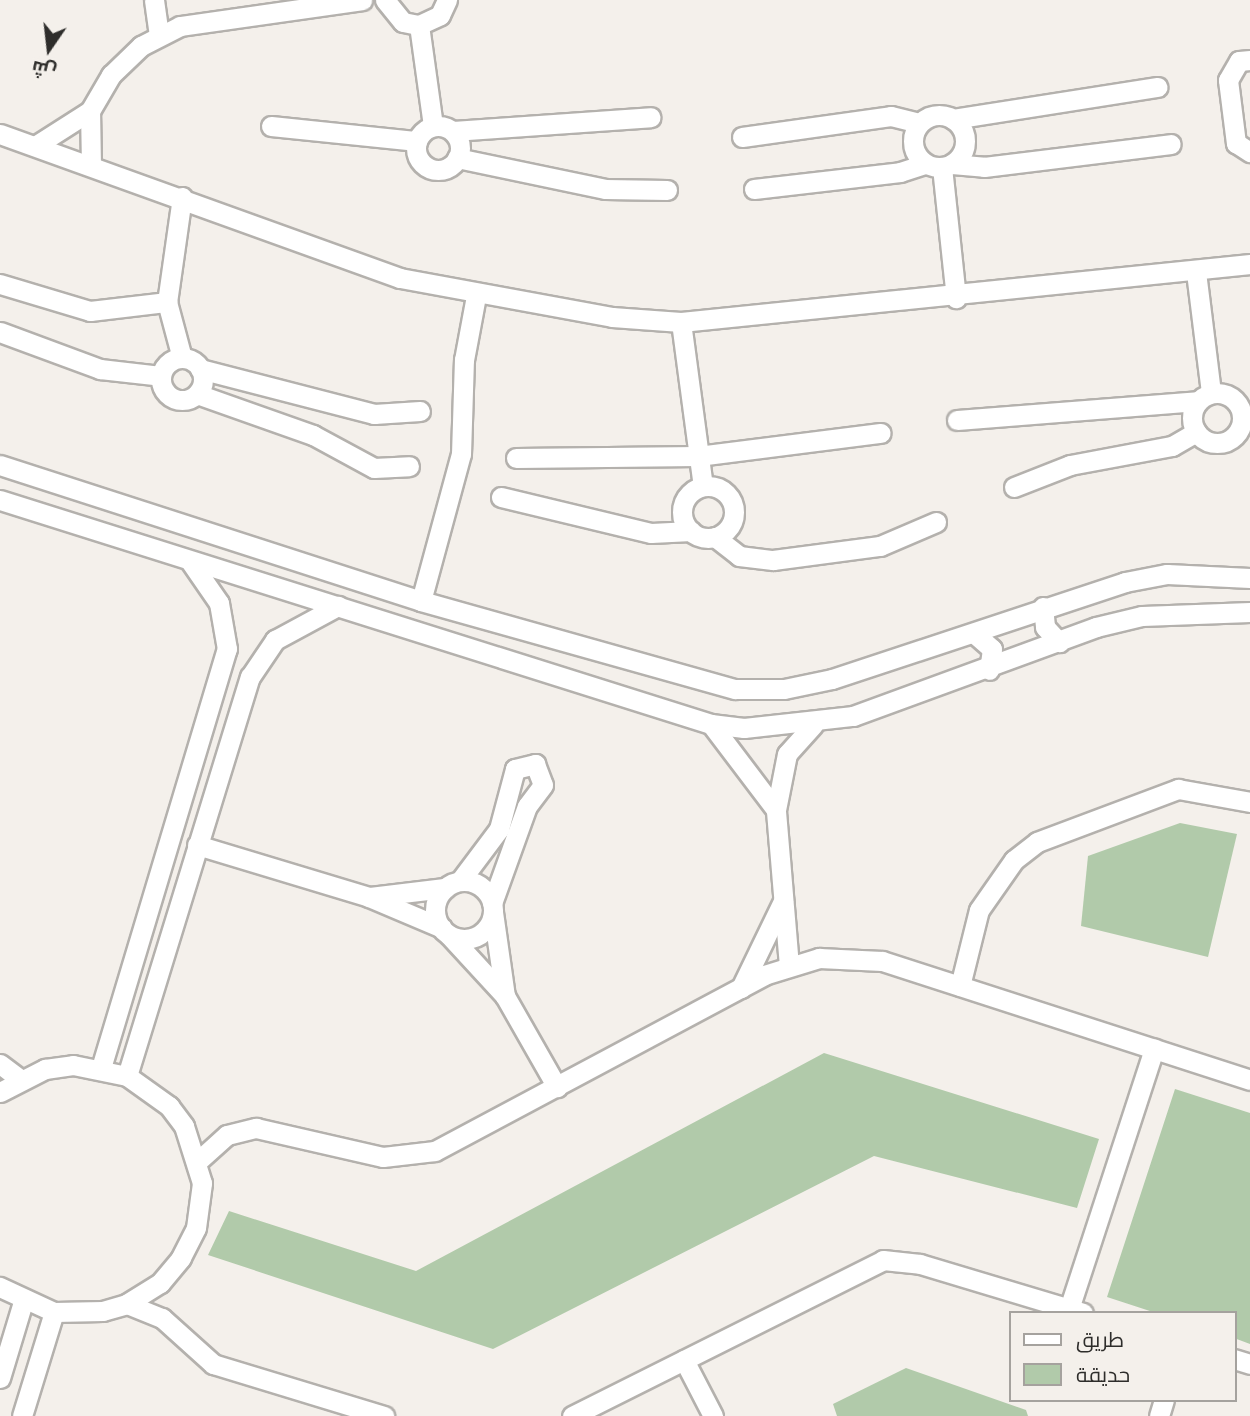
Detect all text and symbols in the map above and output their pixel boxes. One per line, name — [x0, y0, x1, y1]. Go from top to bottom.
north arrow — [14, 14, 84, 84]
text: ش — [29, 56, 58, 84]
legend — [1009, 1311, 1236, 1402]
text: طريق — [1076, 1328, 1124, 1352]
text: حديقة — [1076, 1363, 1130, 1387]

